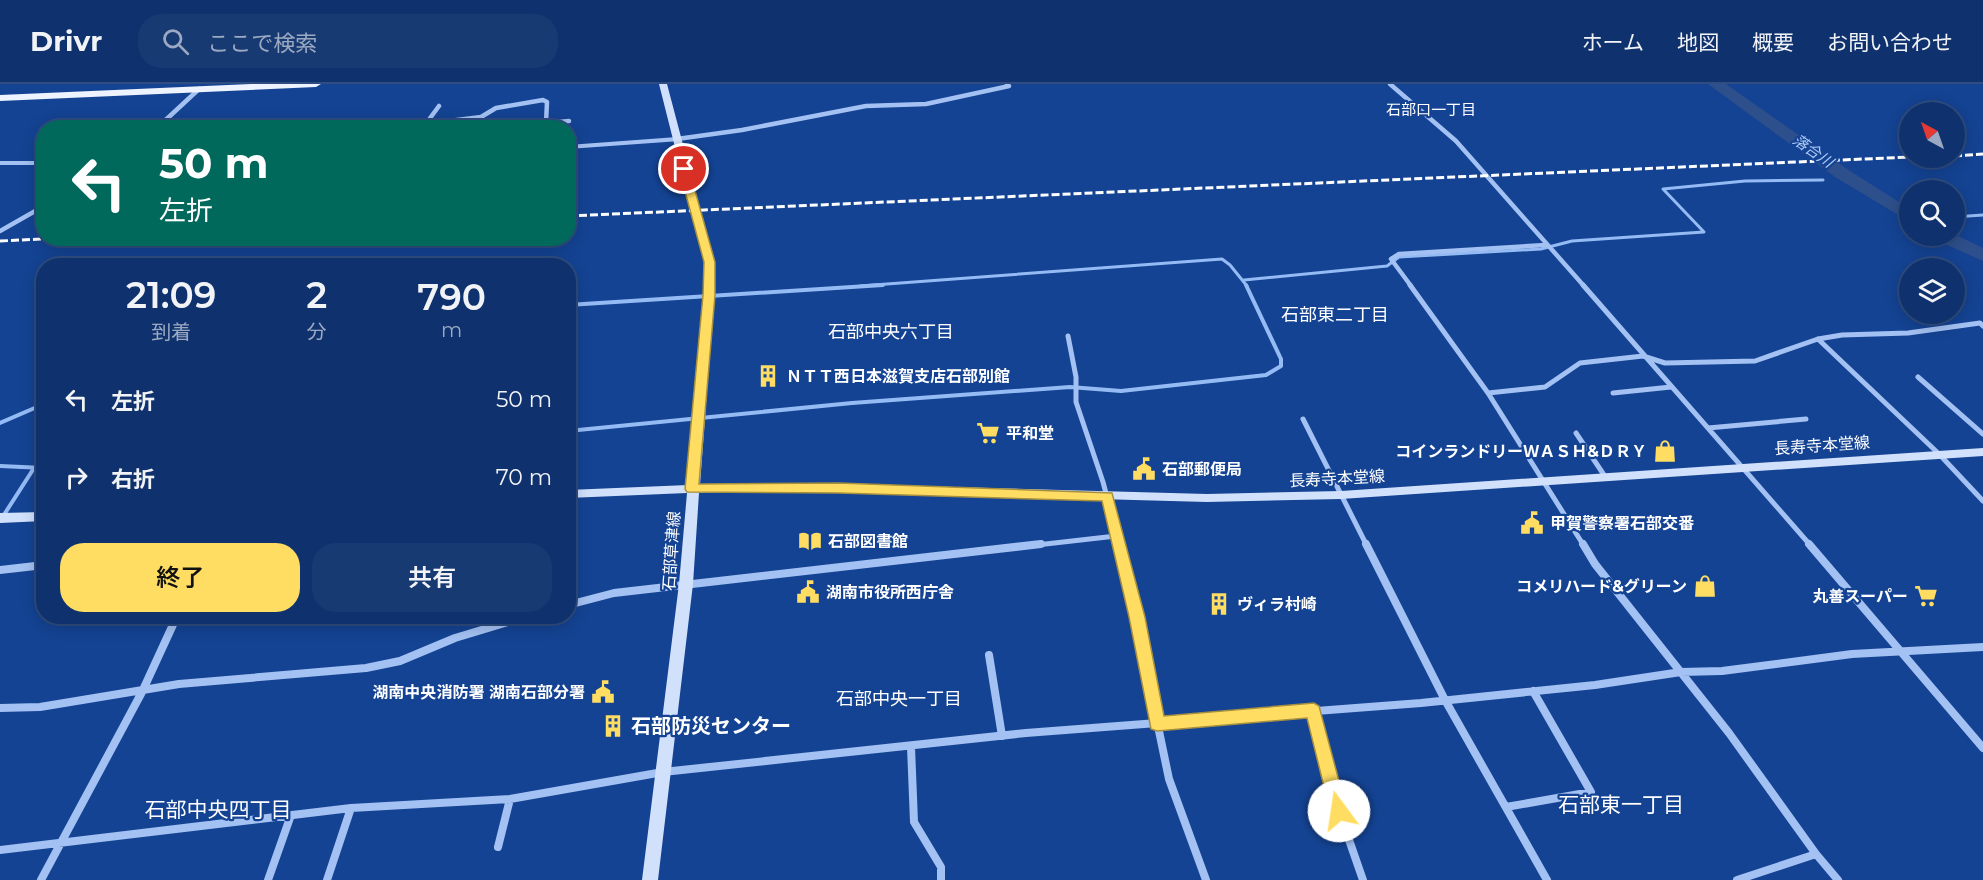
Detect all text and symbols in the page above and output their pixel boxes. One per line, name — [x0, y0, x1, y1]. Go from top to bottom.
search box — [138, 14, 558, 68]
text: Drivr — [30, 24, 102, 58]
icon: search — [159, 25, 192, 58]
text: ここで検索 — [207, 30, 317, 57]
text: ホーム — [1582, 30, 1644, 55]
text: 地図 — [1677, 30, 1719, 55]
text: 概要 — [1752, 30, 1794, 55]
text: お問い合わせ — [1827, 30, 1953, 55]
district label: 石部口一丁目 — [1386, 100, 1476, 119]
north arrow — [1899, 102, 1965, 168]
map controls — [1899, 102, 1965, 324]
water label: 落合川 — [1789, 130, 1839, 172]
text: 50 m — [159, 137, 268, 189]
pin — [658, 143, 709, 194]
icon: left — [60, 144, 138, 222]
icon: arrive — [667, 152, 700, 185]
button: search — [1899, 180, 1965, 246]
text: 左折 — [159, 194, 213, 227]
button: layers — [1899, 258, 1965, 324]
text: 21:09 — [126, 273, 216, 317]
text: 2 — [306, 273, 327, 317]
text: 790 — [417, 275, 486, 319]
district label: 石部東二丁目 — [1281, 304, 1389, 326]
text: m — [441, 318, 462, 342]
text: 到着 — [151, 320, 191, 344]
text: 分 — [307, 320, 327, 344]
district label: 石部中央六丁目 — [828, 321, 954, 343]
building icon: ＮＴＴ西日本滋賀支店石部別館 — [755, 363, 781, 389]
place label: ＮＴＴ西日本滋賀支店石部別館 — [786, 367, 1010, 386]
icon: left — [60, 383, 93, 416]
text: 50 m — [496, 386, 552, 413]
text: 左折 — [111, 388, 155, 415]
supermarket icon: 平和堂 — [975, 420, 1001, 446]
place label: 平和堂 — [1006, 424, 1054, 443]
street label: 長寿寺本堂線 — [1773, 433, 1871, 458]
shop icon: コインランドリーＷＡＳＨ&ＤＲＹ — [1652, 438, 1678, 464]
place label: コインランドリーＷＡＳＨ&ＤＲＹ — [1395, 442, 1647, 461]
public building icon: 石部郵便局 — [1131, 456, 1157, 482]
place label: 石部郵便局 — [1162, 460, 1242, 479]
icon: right — [60, 461, 93, 494]
text: 70 m — [496, 464, 552, 491]
text: 右折 — [111, 466, 155, 493]
street label: 長寿寺本堂線 — [1289, 466, 1385, 490]
street label: 石部草津線 — [659, 510, 684, 592]
public building icon: 甲賀警察署石部交番 — [1519, 510, 1545, 536]
place label: 甲賀警察署石部交番 — [1550, 514, 1694, 533]
library icon: 石部図書館 — [797, 528, 823, 554]
place label: 石部図書館 — [828, 532, 908, 551]
button: 終了 — [60, 543, 300, 612]
button: 共有 — [312, 543, 552, 612]
shop icon: コメリハード&グリーン — [1692, 573, 1718, 599]
place label: コメリハード&グリーン — [1516, 577, 1687, 596]
public building icon: 湖南市役所西庁舎 — [795, 579, 821, 605]
place label: 湖南市役所西庁舎 — [826, 583, 954, 602]
supermarket icon: 丸善スーパー — [1913, 583, 1939, 609]
place label: 丸善スーパー — [1812, 587, 1908, 606]
building icon: ヴィラ村崎 — [1206, 591, 1232, 617]
place label: ヴィラ村崎 — [1237, 595, 1317, 614]
public building icon: 湖南中央消防署 湖南石部分署 — [590, 679, 616, 705]
place label: 湖南中央消防署 湖南石部分署 — [372, 683, 585, 702]
district label: 石部中央一丁目 — [836, 688, 962, 710]
building icon: 石部防災センター — [600, 713, 626, 739]
place label: 石部防災センター — [631, 714, 791, 738]
position arrow — [1307, 779, 1371, 843]
district label: 石部東一丁目 — [1558, 792, 1684, 817]
district label: 石部中央四丁目 — [145, 797, 292, 822]

